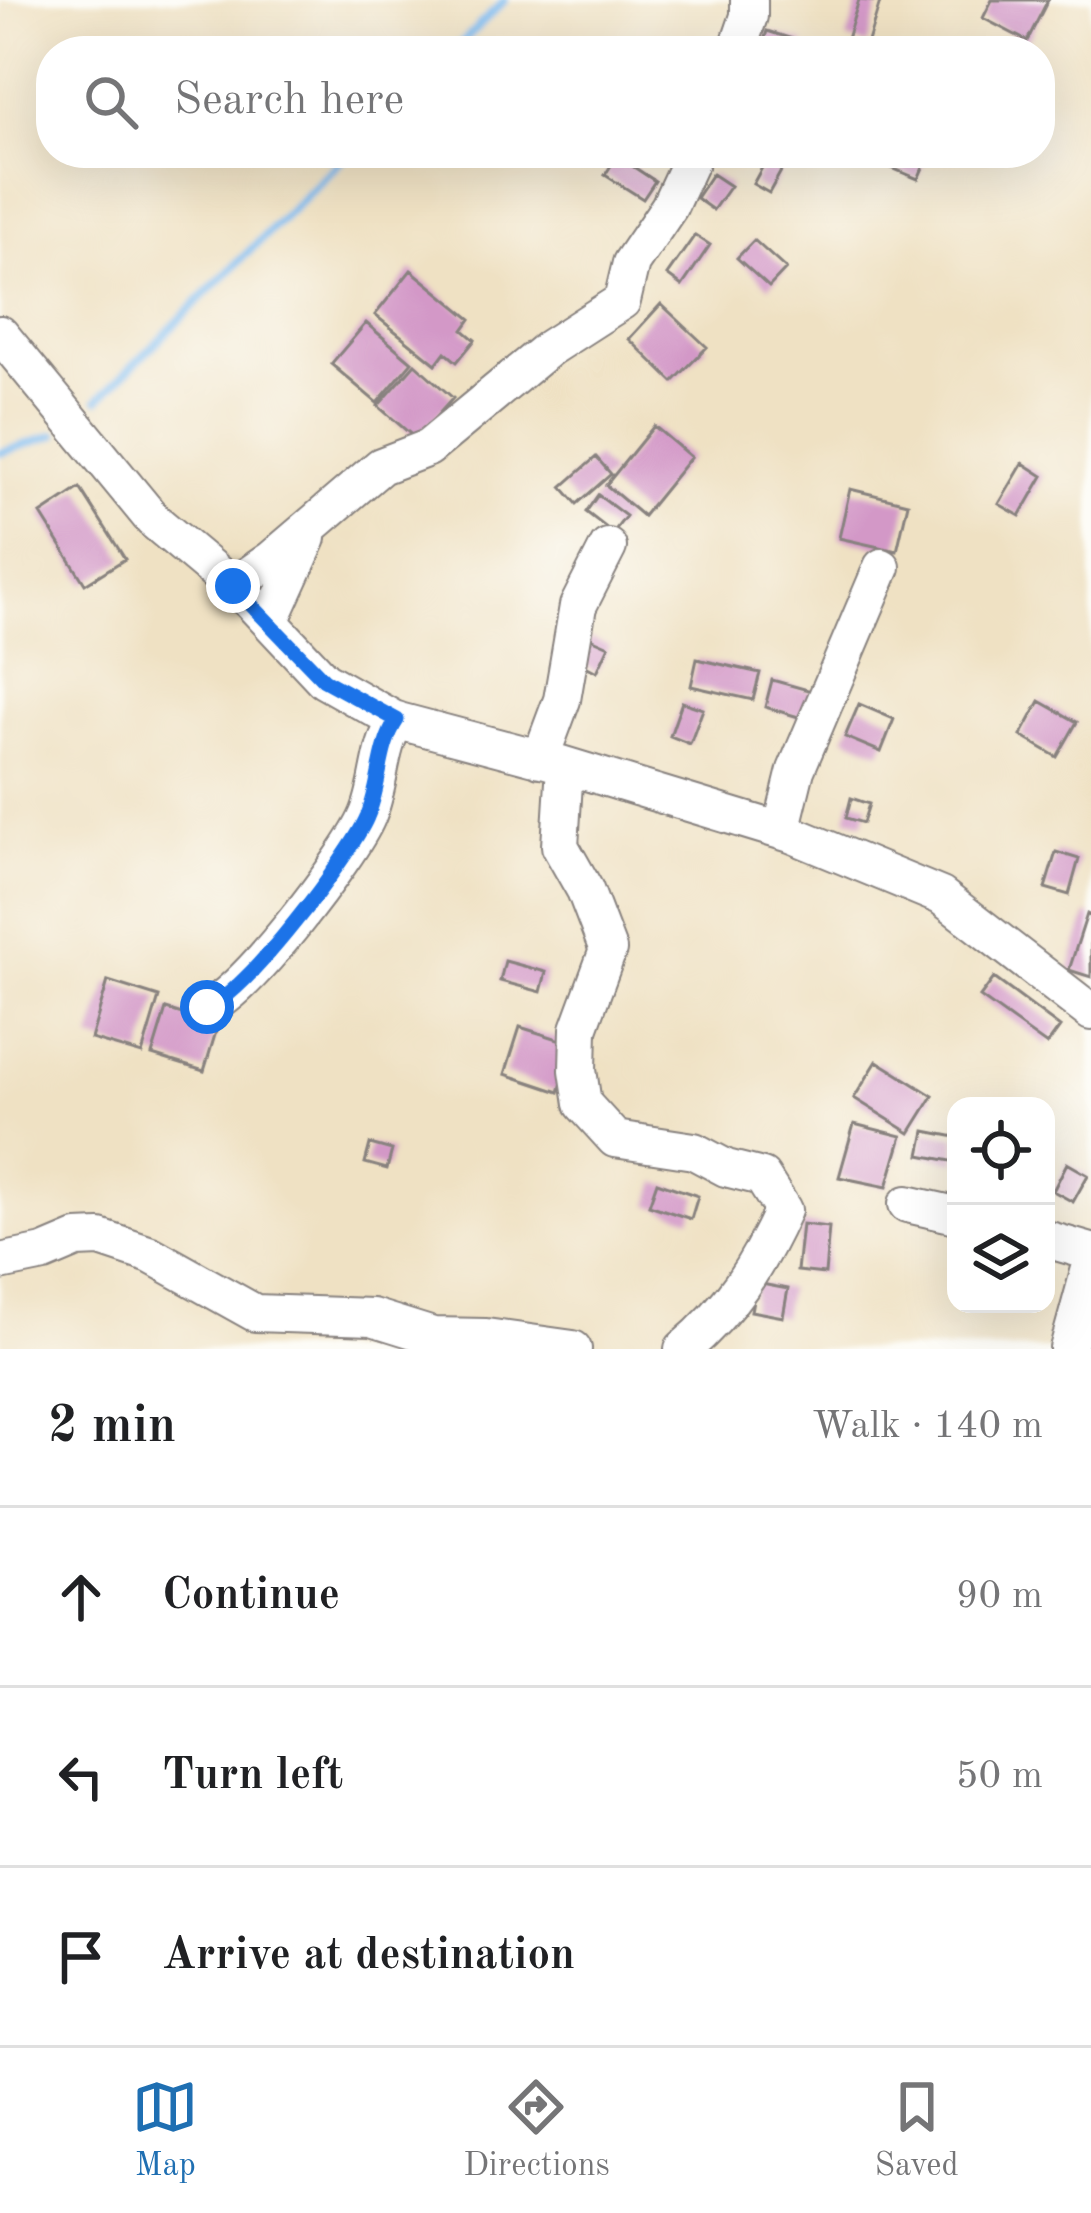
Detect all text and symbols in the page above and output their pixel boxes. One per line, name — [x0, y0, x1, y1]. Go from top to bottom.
search box — [36, 36, 1055, 168]
icon: search — [78, 69, 144, 135]
text: Search here — [174, 79, 404, 124]
route end — [206, 559, 260, 613]
route start — [180, 980, 234, 1034]
map controls — [947, 1097, 1055, 1313]
button: locate — [947, 1097, 1055, 1205]
button: layers — [947, 1205, 1055, 1313]
text: 2 min — [48, 1402, 176, 1453]
text: Walk · 140 m — [812, 1407, 1043, 1446]
icon: ahead — [48, 1564, 114, 1630]
text: Continue — [162, 1574, 340, 1619]
text: 90 m — [956, 1577, 1043, 1616]
icon: left — [48, 1744, 114, 1810]
text: Turn left — [162, 1754, 343, 1799]
text: 50 m — [956, 1757, 1043, 1796]
icon: arrive — [48, 1924, 114, 1990]
text: Arrive at destination — [162, 1934, 575, 1979]
tab: Map — [132, 2074, 198, 2187]
tab: Directions — [463, 2074, 610, 2187]
tab: Saved — [875, 2074, 959, 2187]

